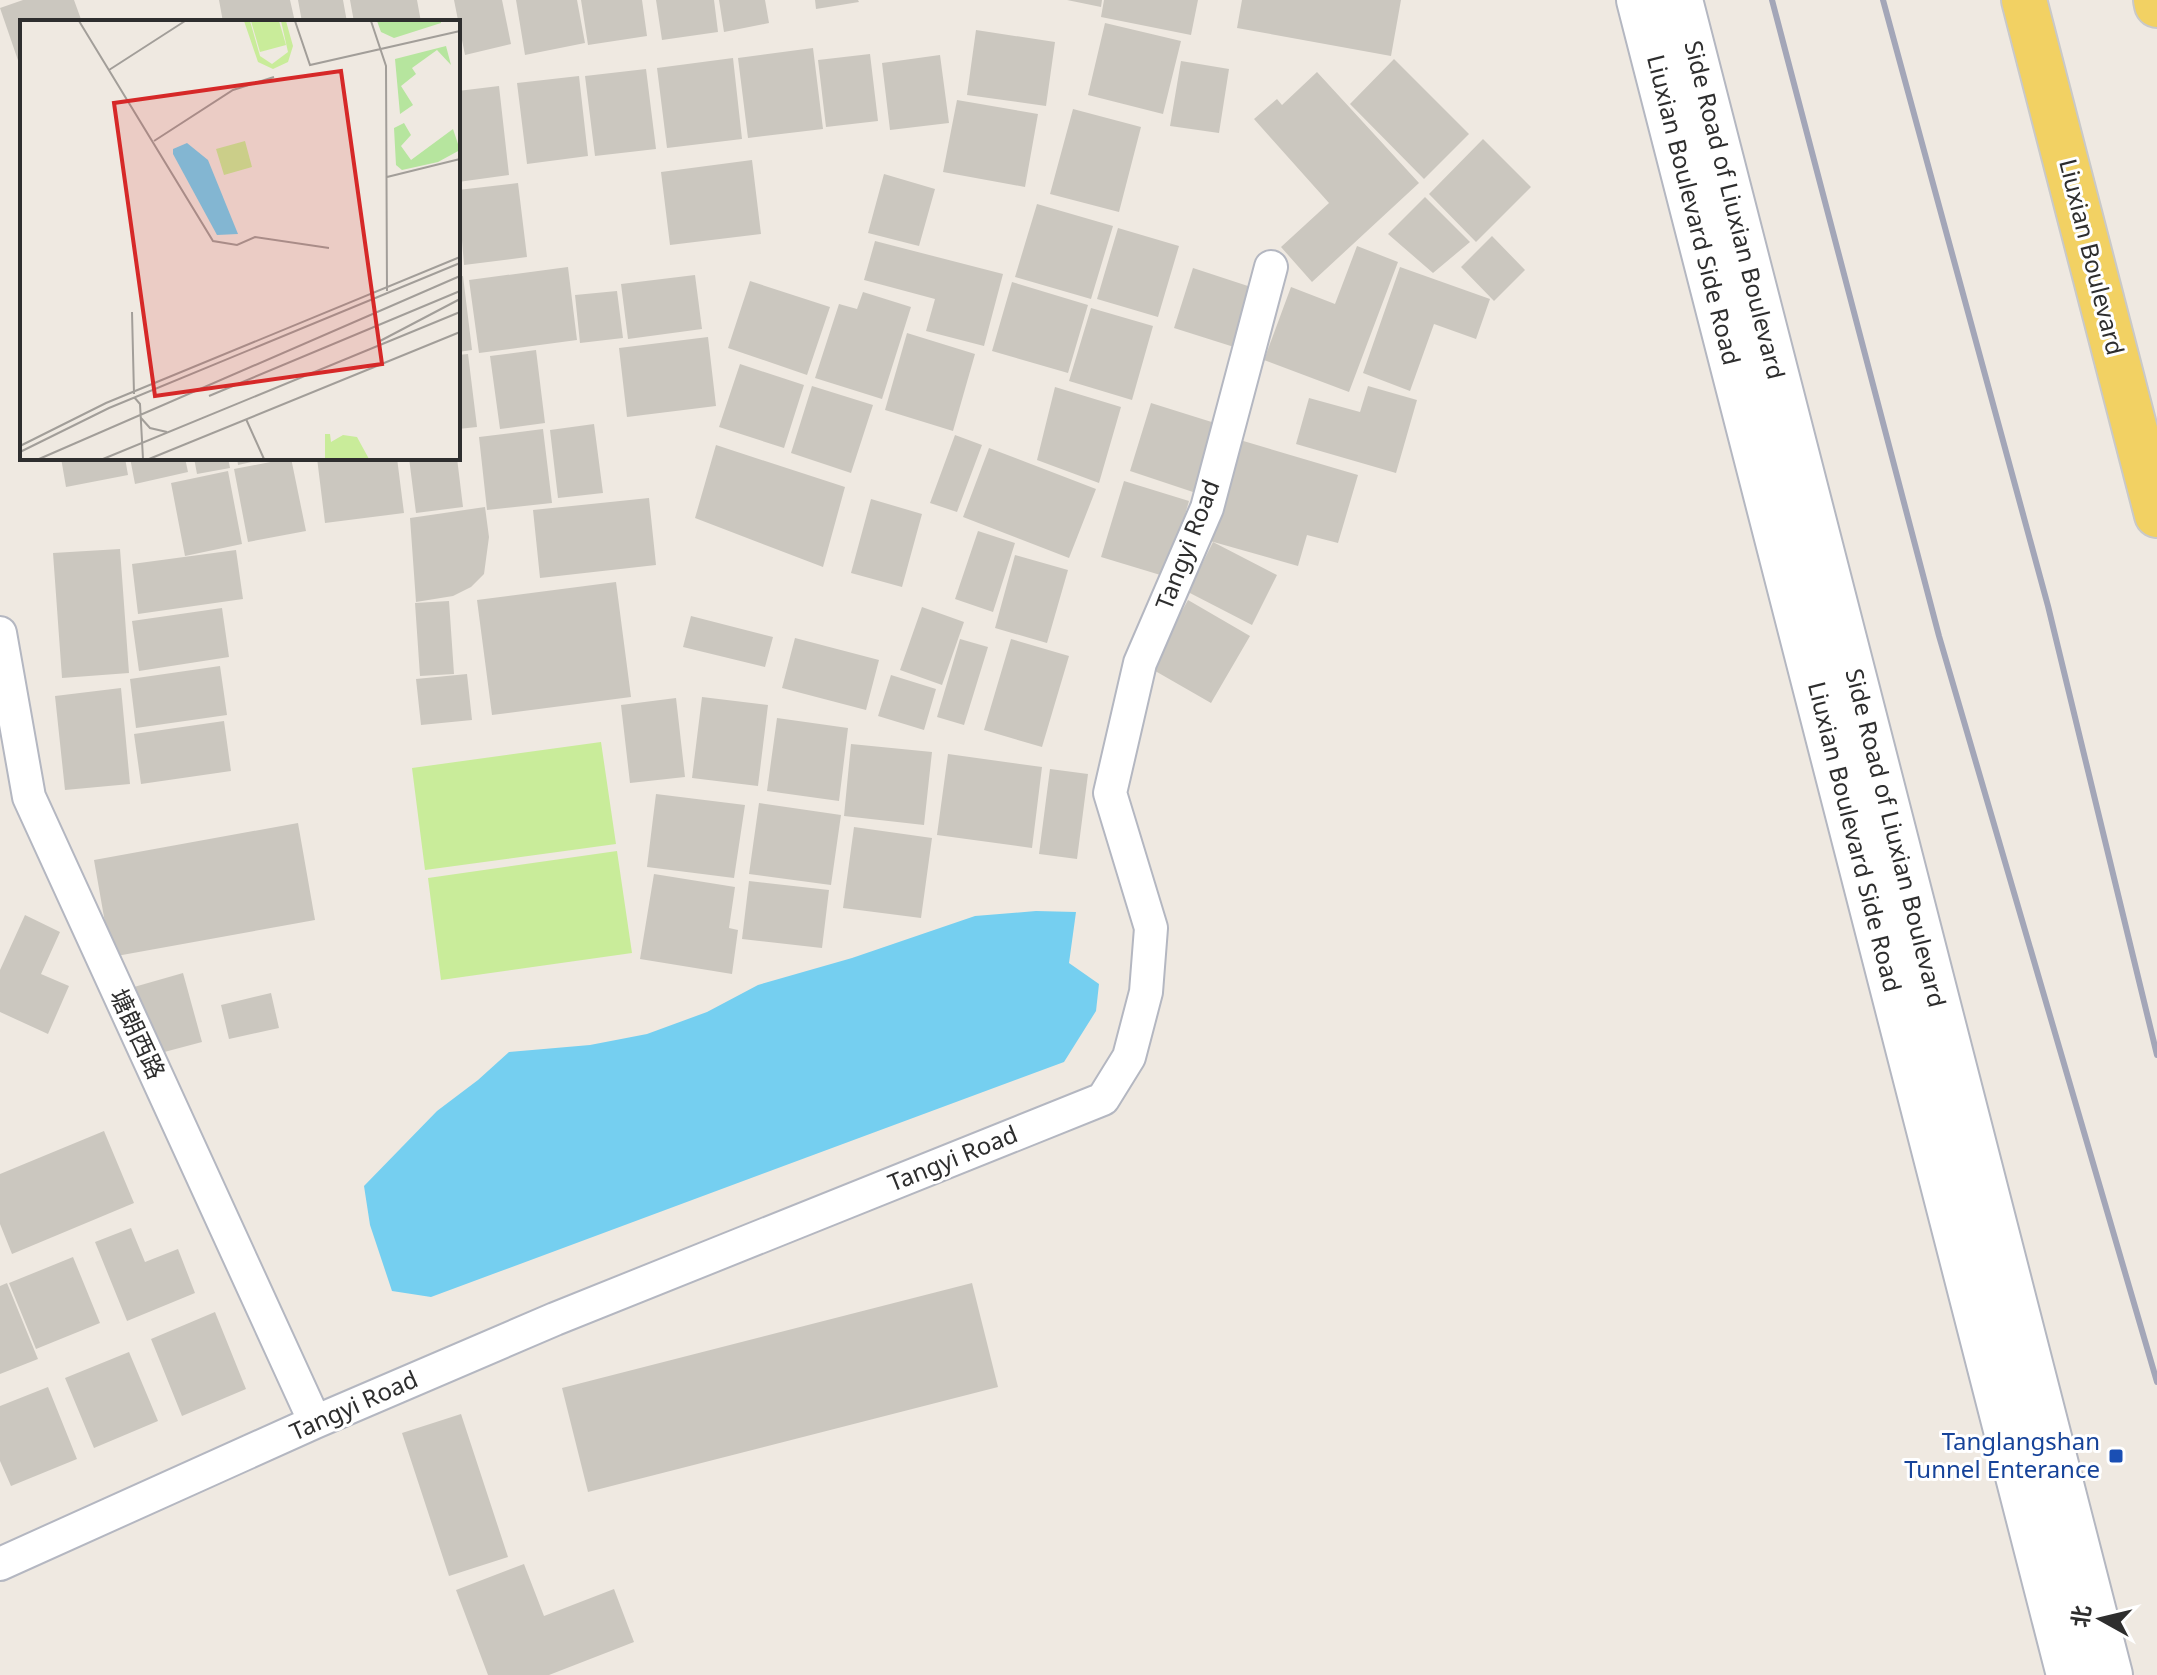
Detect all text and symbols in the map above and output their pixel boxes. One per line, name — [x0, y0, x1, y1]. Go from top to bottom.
inset map — [20, 20, 460, 460]
street label: Side Road of Liuxian Boulevard — [1677, 37, 1794, 382]
street label: Liuxian Boulevard Side Road — [1640, 51, 1749, 368]
street label: Liuxian Boulevard — [2052, 155, 2133, 358]
street label: Tangyi Road — [1147, 475, 1227, 614]
street label: Side Road of Liuxian Boulevard — [1838, 665, 1955, 1010]
street label: Liuxian Boulevard Side Road — [1801, 678, 1910, 995]
street label: 塘朗西路 — [103, 983, 174, 1084]
street label: Tangyi Road — [883, 1117, 1022, 1199]
street label: Tangyi Road — [284, 1362, 423, 1448]
place label: Tanglangshan Tunnel Enterance — [1904, 1424, 2100, 1485]
marker: Tanglangshan Tunnel Enterance — [2107, 1447, 2125, 1465]
north arrow — [2061, 1579, 2141, 1659]
text: 北 — [2064, 1603, 2097, 1629]

